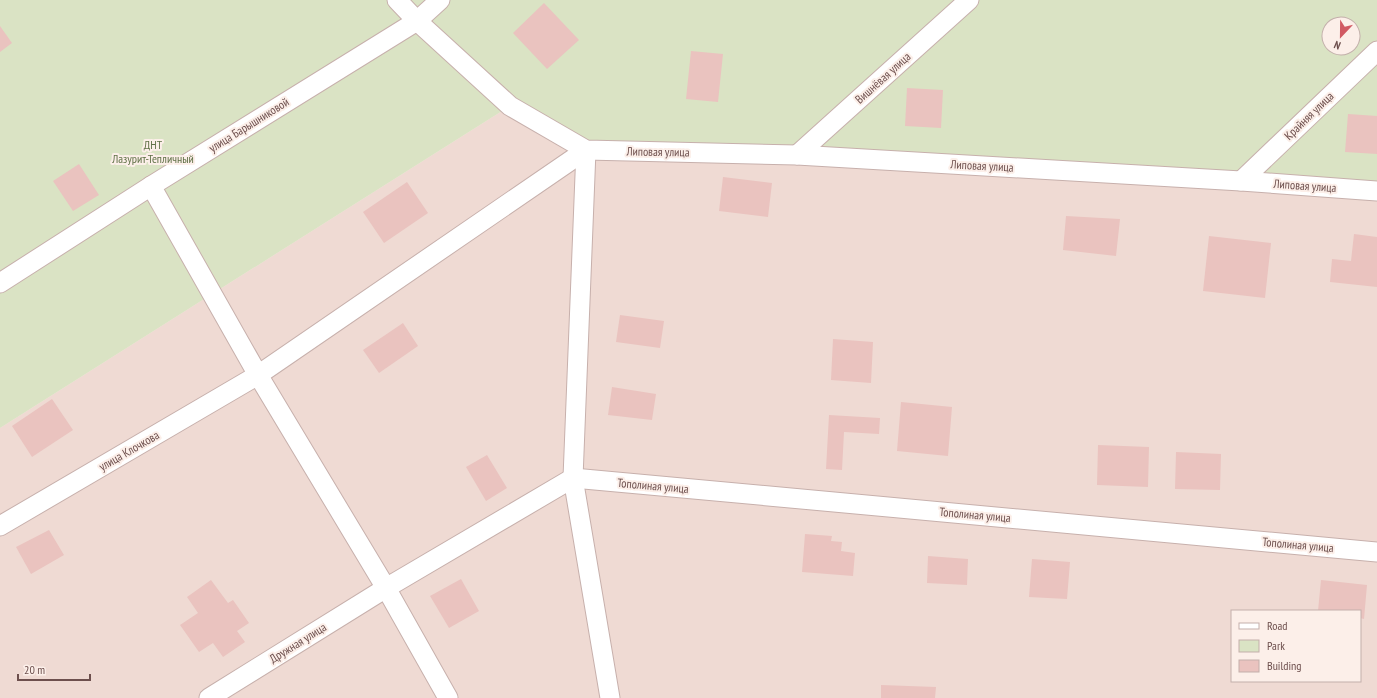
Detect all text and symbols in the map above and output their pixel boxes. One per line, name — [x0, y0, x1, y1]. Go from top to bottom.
north arrow — [1321, 16, 1361, 56]
text: N — [1332, 38, 1343, 53]
street label: Вишнёвая улица — [852, 49, 914, 106]
street label: Крайняя улица — [1281, 88, 1337, 143]
street label: улица Барышниковой — [206, 94, 292, 155]
park label: ДНТ Лазурит-Тепличный — [111, 137, 194, 166]
street label: Липовая улица — [625, 143, 690, 160]
street label: Липовая улица — [949, 156, 1014, 175]
street label: Липовая улица — [1272, 176, 1337, 195]
street label: улица Клочкова — [96, 427, 162, 474]
street label: Тополиная улица — [617, 475, 690, 496]
street label: Тополиная улица — [939, 504, 1012, 525]
street label: Тополиная улица — [1262, 534, 1335, 555]
legend — [1231, 610, 1361, 682]
text: Road — [1267, 618, 1287, 633]
street label: Дружная улица — [266, 619, 329, 666]
text: Park — [1267, 638, 1285, 653]
scale bar — [18, 656, 90, 682]
text: Building — [1267, 658, 1302, 673]
text: 20 m — [24, 662, 45, 677]

